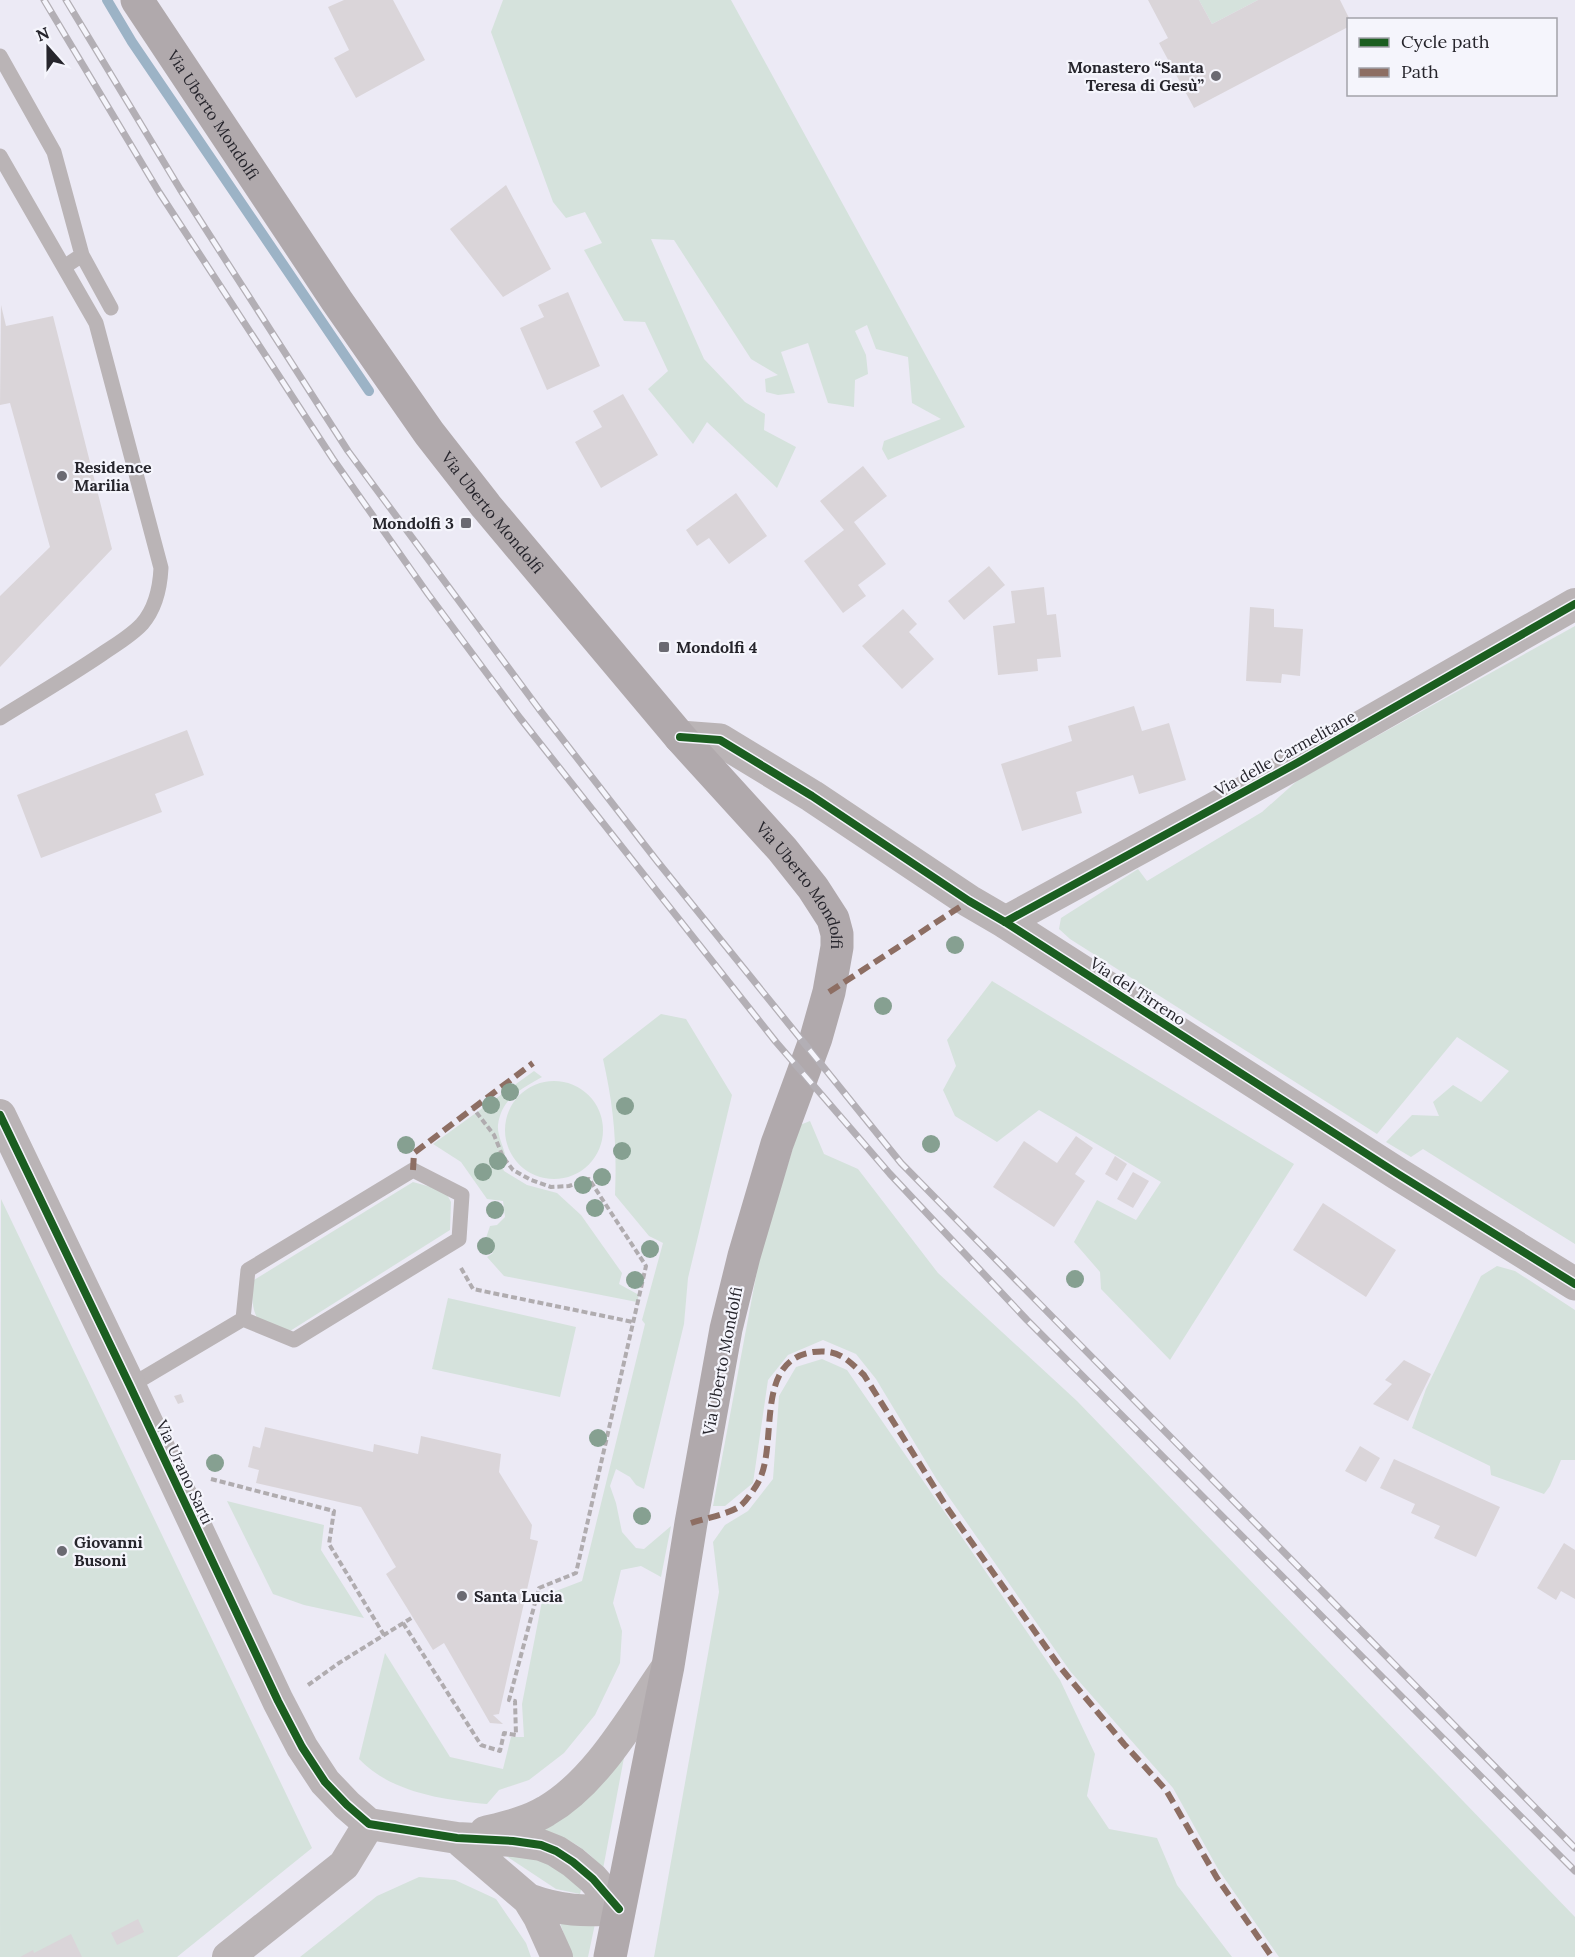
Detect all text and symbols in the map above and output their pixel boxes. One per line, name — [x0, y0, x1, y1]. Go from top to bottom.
north arrow — [18, 18, 78, 78]
legend — [1347, 18, 1557, 96]
text: N — [33, 22, 52, 46]
text: Cycle path — [1401, 30, 1490, 53]
street label: Via Uberto Mondolfi — [163, 46, 264, 183]
place label: Monastero “Santa Teresa di Gesù” — [1068, 57, 1205, 95]
text: Path — [1401, 60, 1439, 83]
marker: Monastero “Santa Teresa di Gesù” — [1209, 69, 1223, 83]
street label: Via Uberto Mondolfi — [437, 447, 548, 577]
place label: Residence Marilia — [74, 457, 152, 495]
marker: Residence Marilia — [55, 469, 69, 483]
place label: Mondolfi 3 — [372, 513, 454, 533]
marker: Mondolfi 3 — [459, 516, 473, 530]
place label: Mondolfi 4 — [676, 637, 758, 657]
marker: Mondolfi 4 — [657, 640, 671, 654]
street label: Via delle Carmelitane — [1210, 706, 1359, 801]
street label: Via Uberto Mondolfi — [751, 817, 847, 949]
street label: Via del Tirreno — [1086, 952, 1190, 1029]
street label: Via Uberto Mondolfi — [698, 1285, 746, 1438]
street label: Via Urano Sarti — [152, 1416, 218, 1527]
place label: Giovanni Busoni — [74, 1532, 143, 1570]
marker: Giovanni Busoni — [55, 1544, 69, 1558]
place label: Santa Lucia — [474, 1586, 563, 1606]
marker: Santa Lucia — [455, 1589, 469, 1603]

